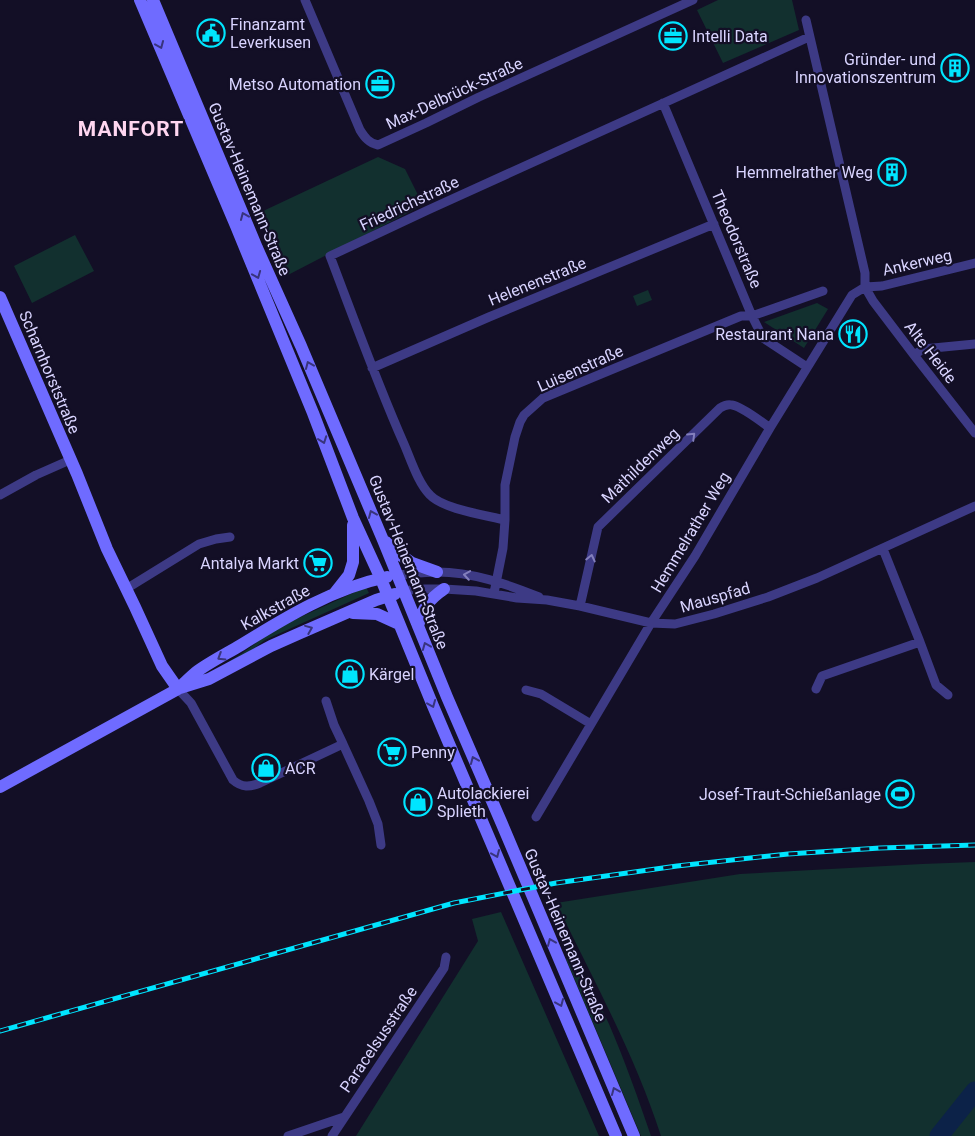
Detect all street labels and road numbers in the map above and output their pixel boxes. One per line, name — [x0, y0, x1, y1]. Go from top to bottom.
street label: Max-Delbrück-Straße — [383, 53, 526, 133]
street label: Gustav-Heinemann-Straße — [204, 100, 295, 279]
street label: Friedrichstraße — [357, 172, 462, 235]
street label: Theodorstraße — [707, 187, 766, 291]
street label: Ankerweg — [880, 245, 954, 280]
street label: Helenenstraße — [486, 253, 589, 310]
street label: Scharnhorststraße — [15, 308, 84, 437]
street label: Alte Heide — [901, 318, 961, 387]
street label: Luisenstraße — [534, 341, 626, 396]
street label: Mathildenweg — [598, 424, 683, 507]
street label: Hemmelrather Weg — [647, 468, 734, 596]
street label: Gustav-Heinemann-Straße — [365, 472, 452, 652]
street label: Mauspfad — [678, 578, 752, 617]
street label: Kalkstraße — [237, 581, 313, 634]
street label: Gustav-Heinemann-Straße — [520, 846, 611, 1025]
street label: Paracelsusstraße — [336, 983, 421, 1096]

